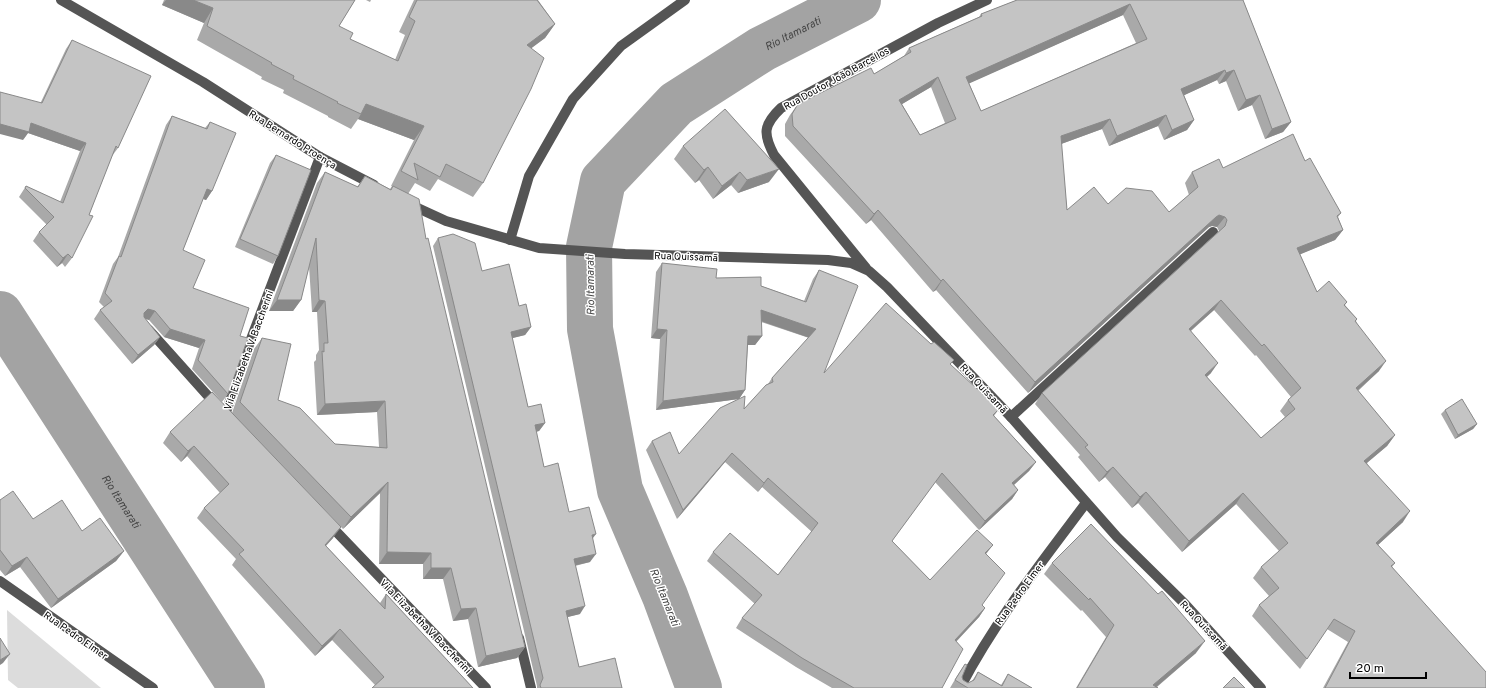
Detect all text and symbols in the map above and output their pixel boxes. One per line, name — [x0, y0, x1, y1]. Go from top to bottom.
water label: Rio Itamarati — [763, 14, 825, 54]
street label: Rua Doutor João Barcellos — [782, 45, 892, 114]
street label: Rua Bernardo Proença — [246, 108, 339, 173]
street label: Rua Quissamã — [654, 250, 718, 265]
water label: Rio Itamarati — [583, 253, 599, 316]
street label: Vila Elizabetha V. Baccherini — [222, 289, 277, 412]
street label: Rua Quissamã — [956, 361, 1009, 417]
water label: Rio Itamarati — [98, 472, 143, 532]
street label: Rua Pedro Elmer — [993, 559, 1048, 628]
water label: Rio Itamarati — [646, 566, 682, 629]
street label: Vila Elizabetha V. Baccherini — [376, 577, 474, 677]
street label: Rua Quissamã — [1176, 598, 1229, 654]
street label: Rua Pedro Elmer — [40, 609, 110, 663]
scale bar — [1350, 654, 1426, 680]
text: 20 m — [1356, 661, 1384, 677]

